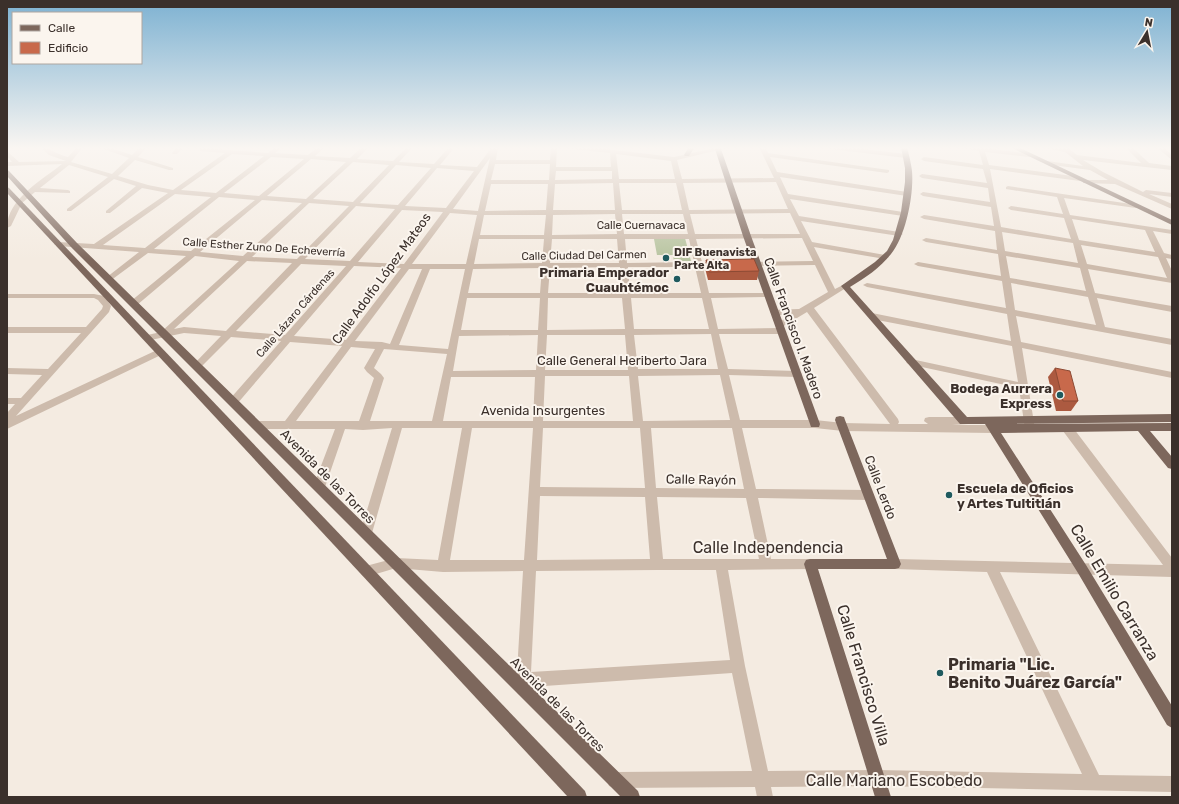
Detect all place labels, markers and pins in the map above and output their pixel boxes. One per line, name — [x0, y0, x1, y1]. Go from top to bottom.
place label: DIF Buenavista Parte Alta — [674, 246, 757, 272]
marker: DIF Buenavista Parte Alta — [661, 253, 671, 263]
place label: Primaria Emperador Cuauhtémoc — [539, 265, 669, 295]
marker: Primaria Emperador Cuauhtémoc — [672, 274, 682, 284]
place label: Bodega Aurrera Express — [950, 381, 1052, 411]
marker: Bodega Aurrera Express — [1055, 390, 1065, 400]
place label: Escuela de Oficios y Artes Tultitlán — [957, 481, 1074, 511]
marker: Escuela de Oficios y Artes Tultitlán — [944, 490, 954, 500]
place label: Primaria "Lic. Benito Juárez García" — [948, 655, 1122, 692]
marker: Primaria "Lic. Benito Juárez García" — [935, 668, 945, 678]

